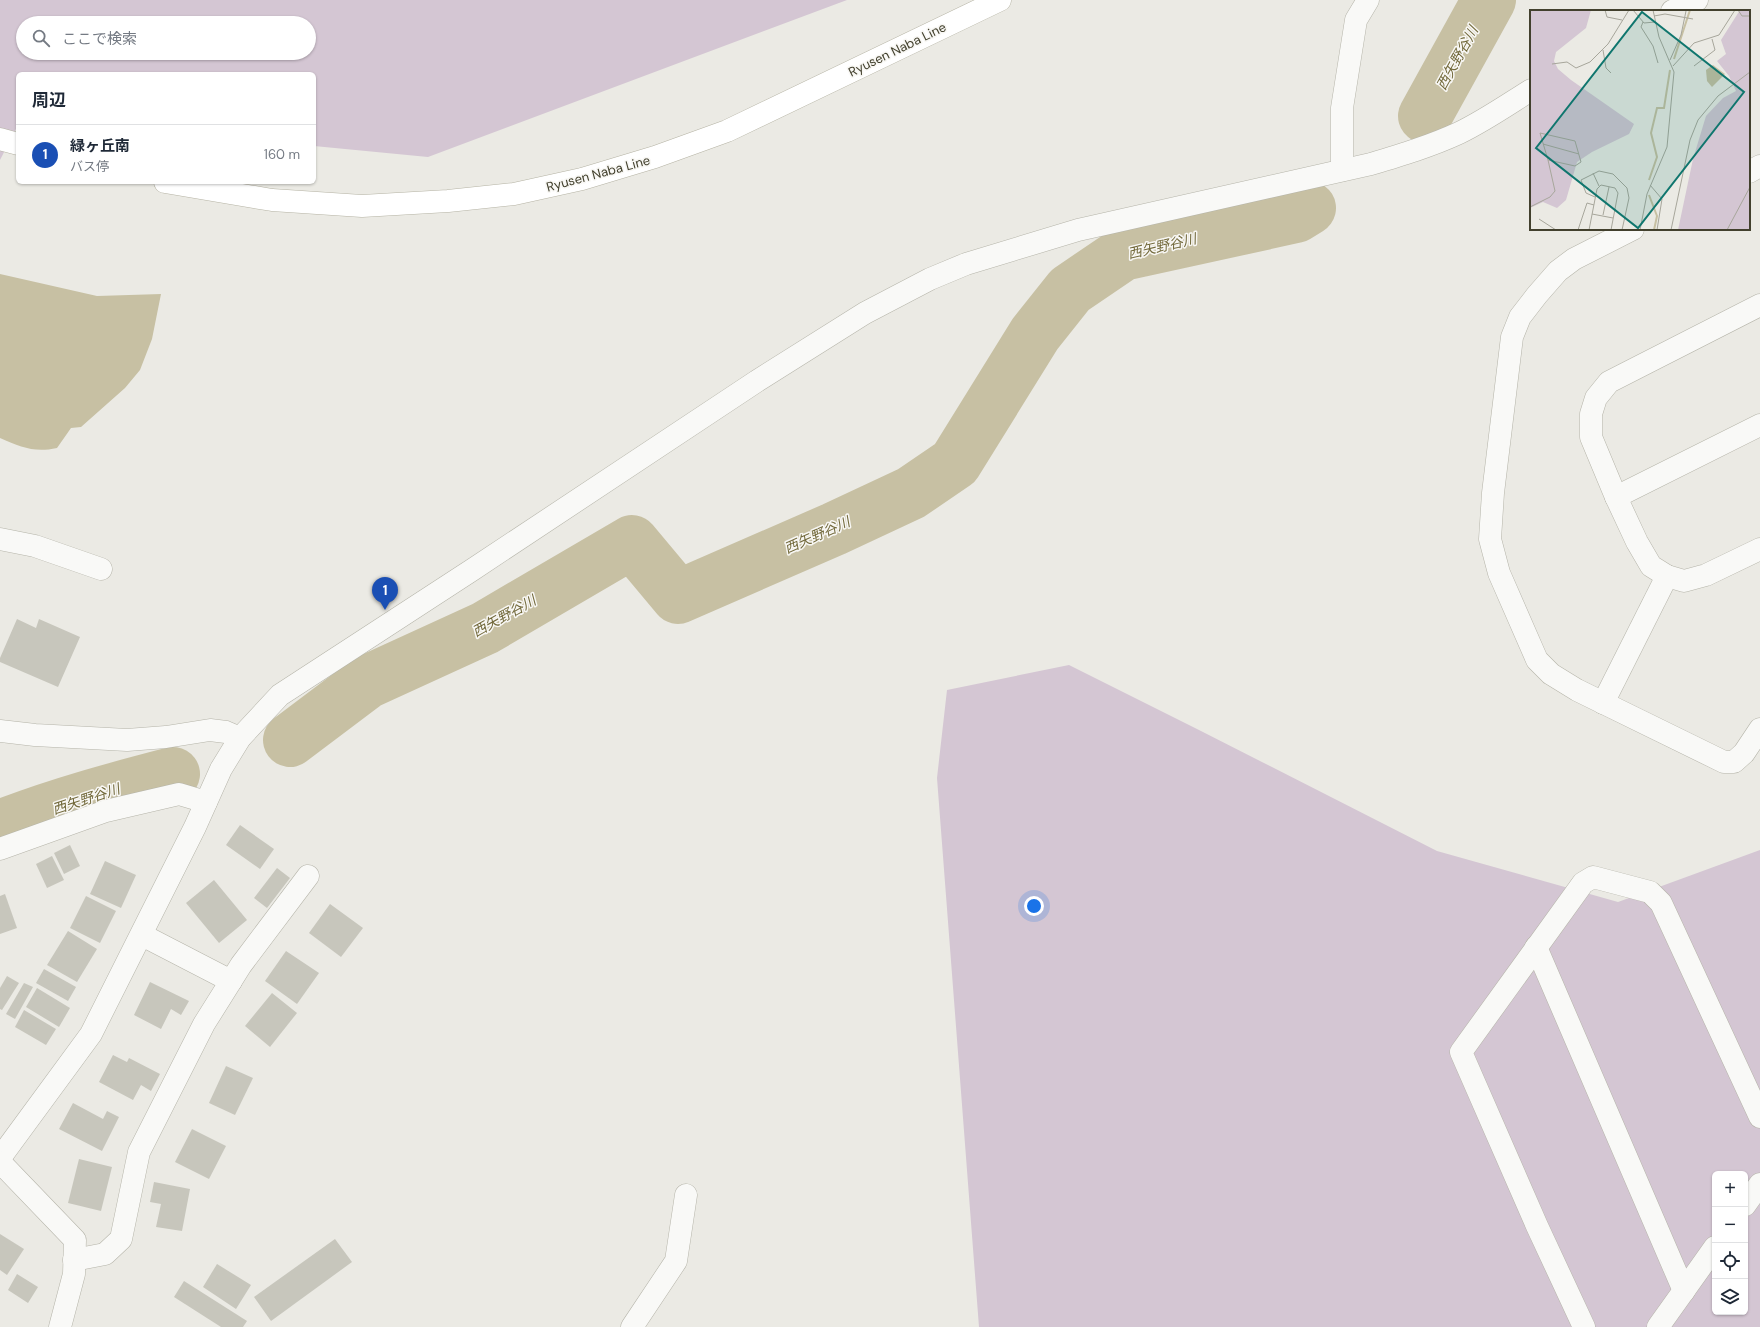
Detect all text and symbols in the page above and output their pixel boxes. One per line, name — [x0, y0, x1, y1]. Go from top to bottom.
inset map — [1530, 10, 1750, 230]
search box — [16, 16, 316, 60]
street label: Ryusen Naba Line — [846, 18, 949, 80]
water label: 西矢野谷川 — [1432, 21, 1483, 93]
icon: search — [30, 27, 52, 49]
text: ここで検索 — [62, 29, 137, 49]
text: 周辺 — [32, 89, 66, 111]
text: 緑ヶ丘南 — [70, 136, 130, 156]
text: 1 — [43, 146, 47, 163]
text: 160 m — [264, 146, 300, 163]
street label: Ryusen Naba Line — [544, 151, 652, 196]
text: バス停 — [70, 158, 109, 175]
water label: 西矢野谷川 — [1126, 229, 1200, 263]
water label: 西矢野谷川 — [781, 512, 854, 557]
pin: 1 — [372, 577, 398, 610]
water label: 西矢野谷川 — [469, 590, 541, 641]
water label: 西矢野谷川 — [50, 779, 124, 818]
your location — [1024, 896, 1044, 916]
map controls — [1712, 1171, 1748, 1315]
button: + — [1712, 1171, 1748, 1207]
button: − — [1712, 1207, 1748, 1243]
button: locate — [1712, 1243, 1748, 1279]
button: layers — [1712, 1279, 1748, 1315]

